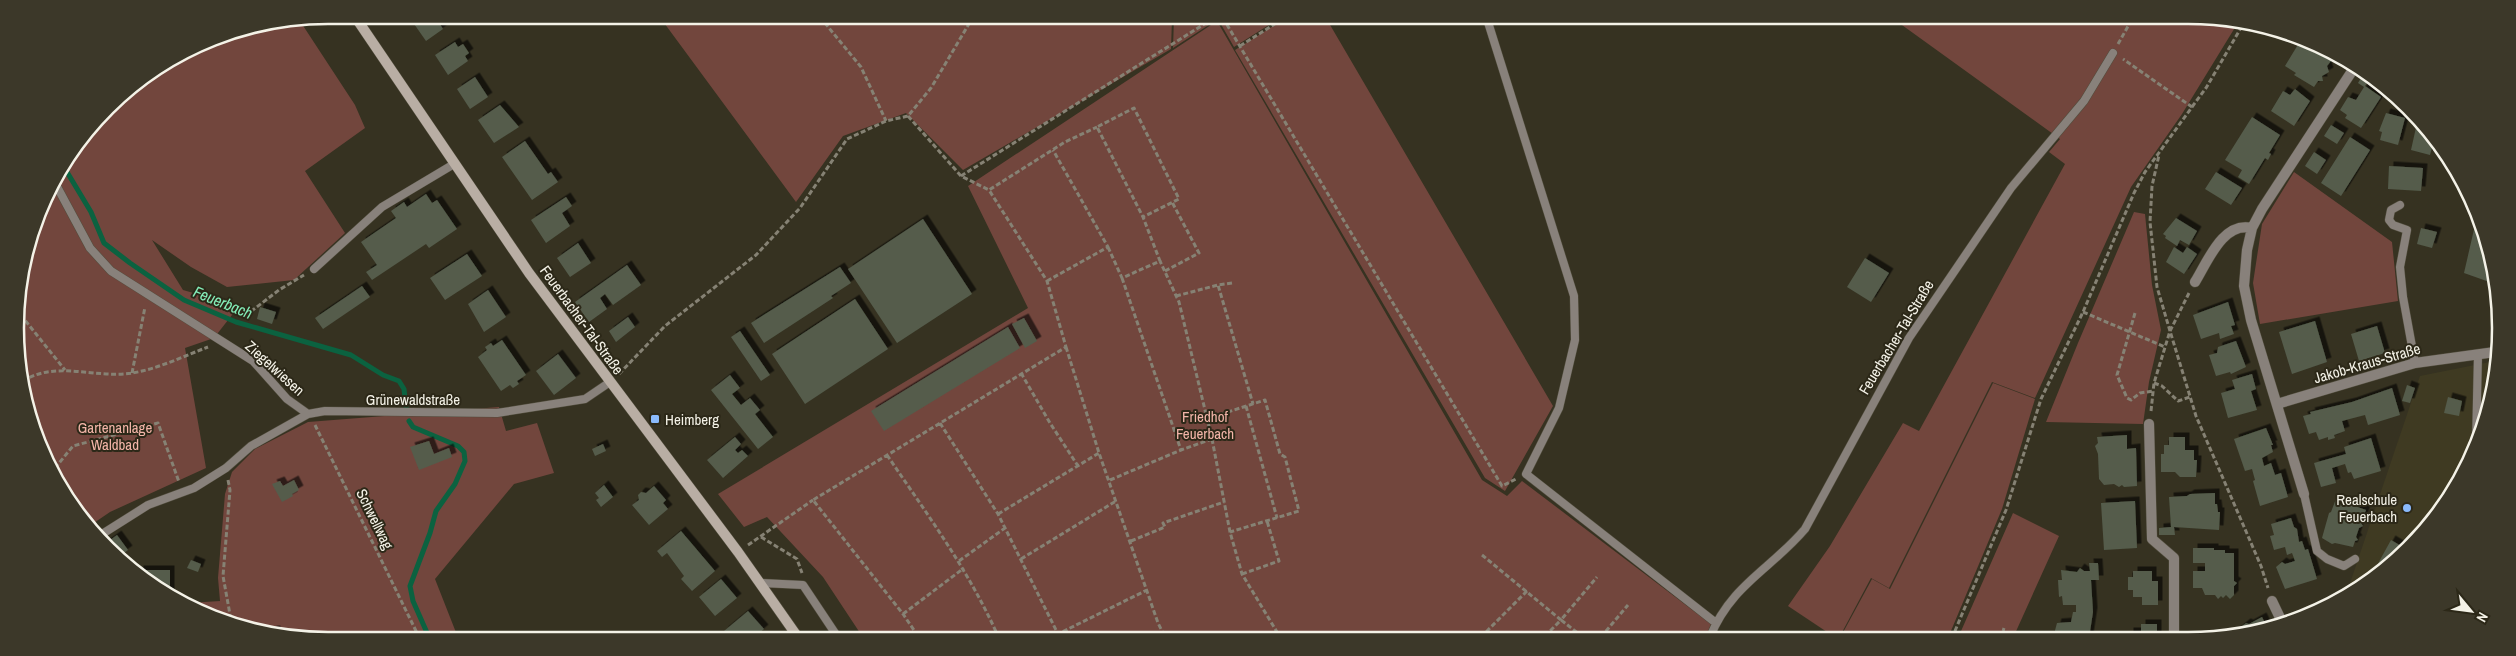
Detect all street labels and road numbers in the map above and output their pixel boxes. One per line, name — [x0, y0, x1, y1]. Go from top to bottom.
street label: Feuerbacher-Tal-Straße — [535, 261, 629, 379]
street label: Feuerbacher-Tal-Straße — [1853, 276, 1939, 398]
street label: Ziegelwiesen — [241, 336, 309, 400]
street label: Jakob-Kraus-Straße — [2311, 338, 2423, 388]
street label: Grünewaldstraße — [366, 389, 460, 410]
street label: Schwellwag — [351, 485, 399, 553]

